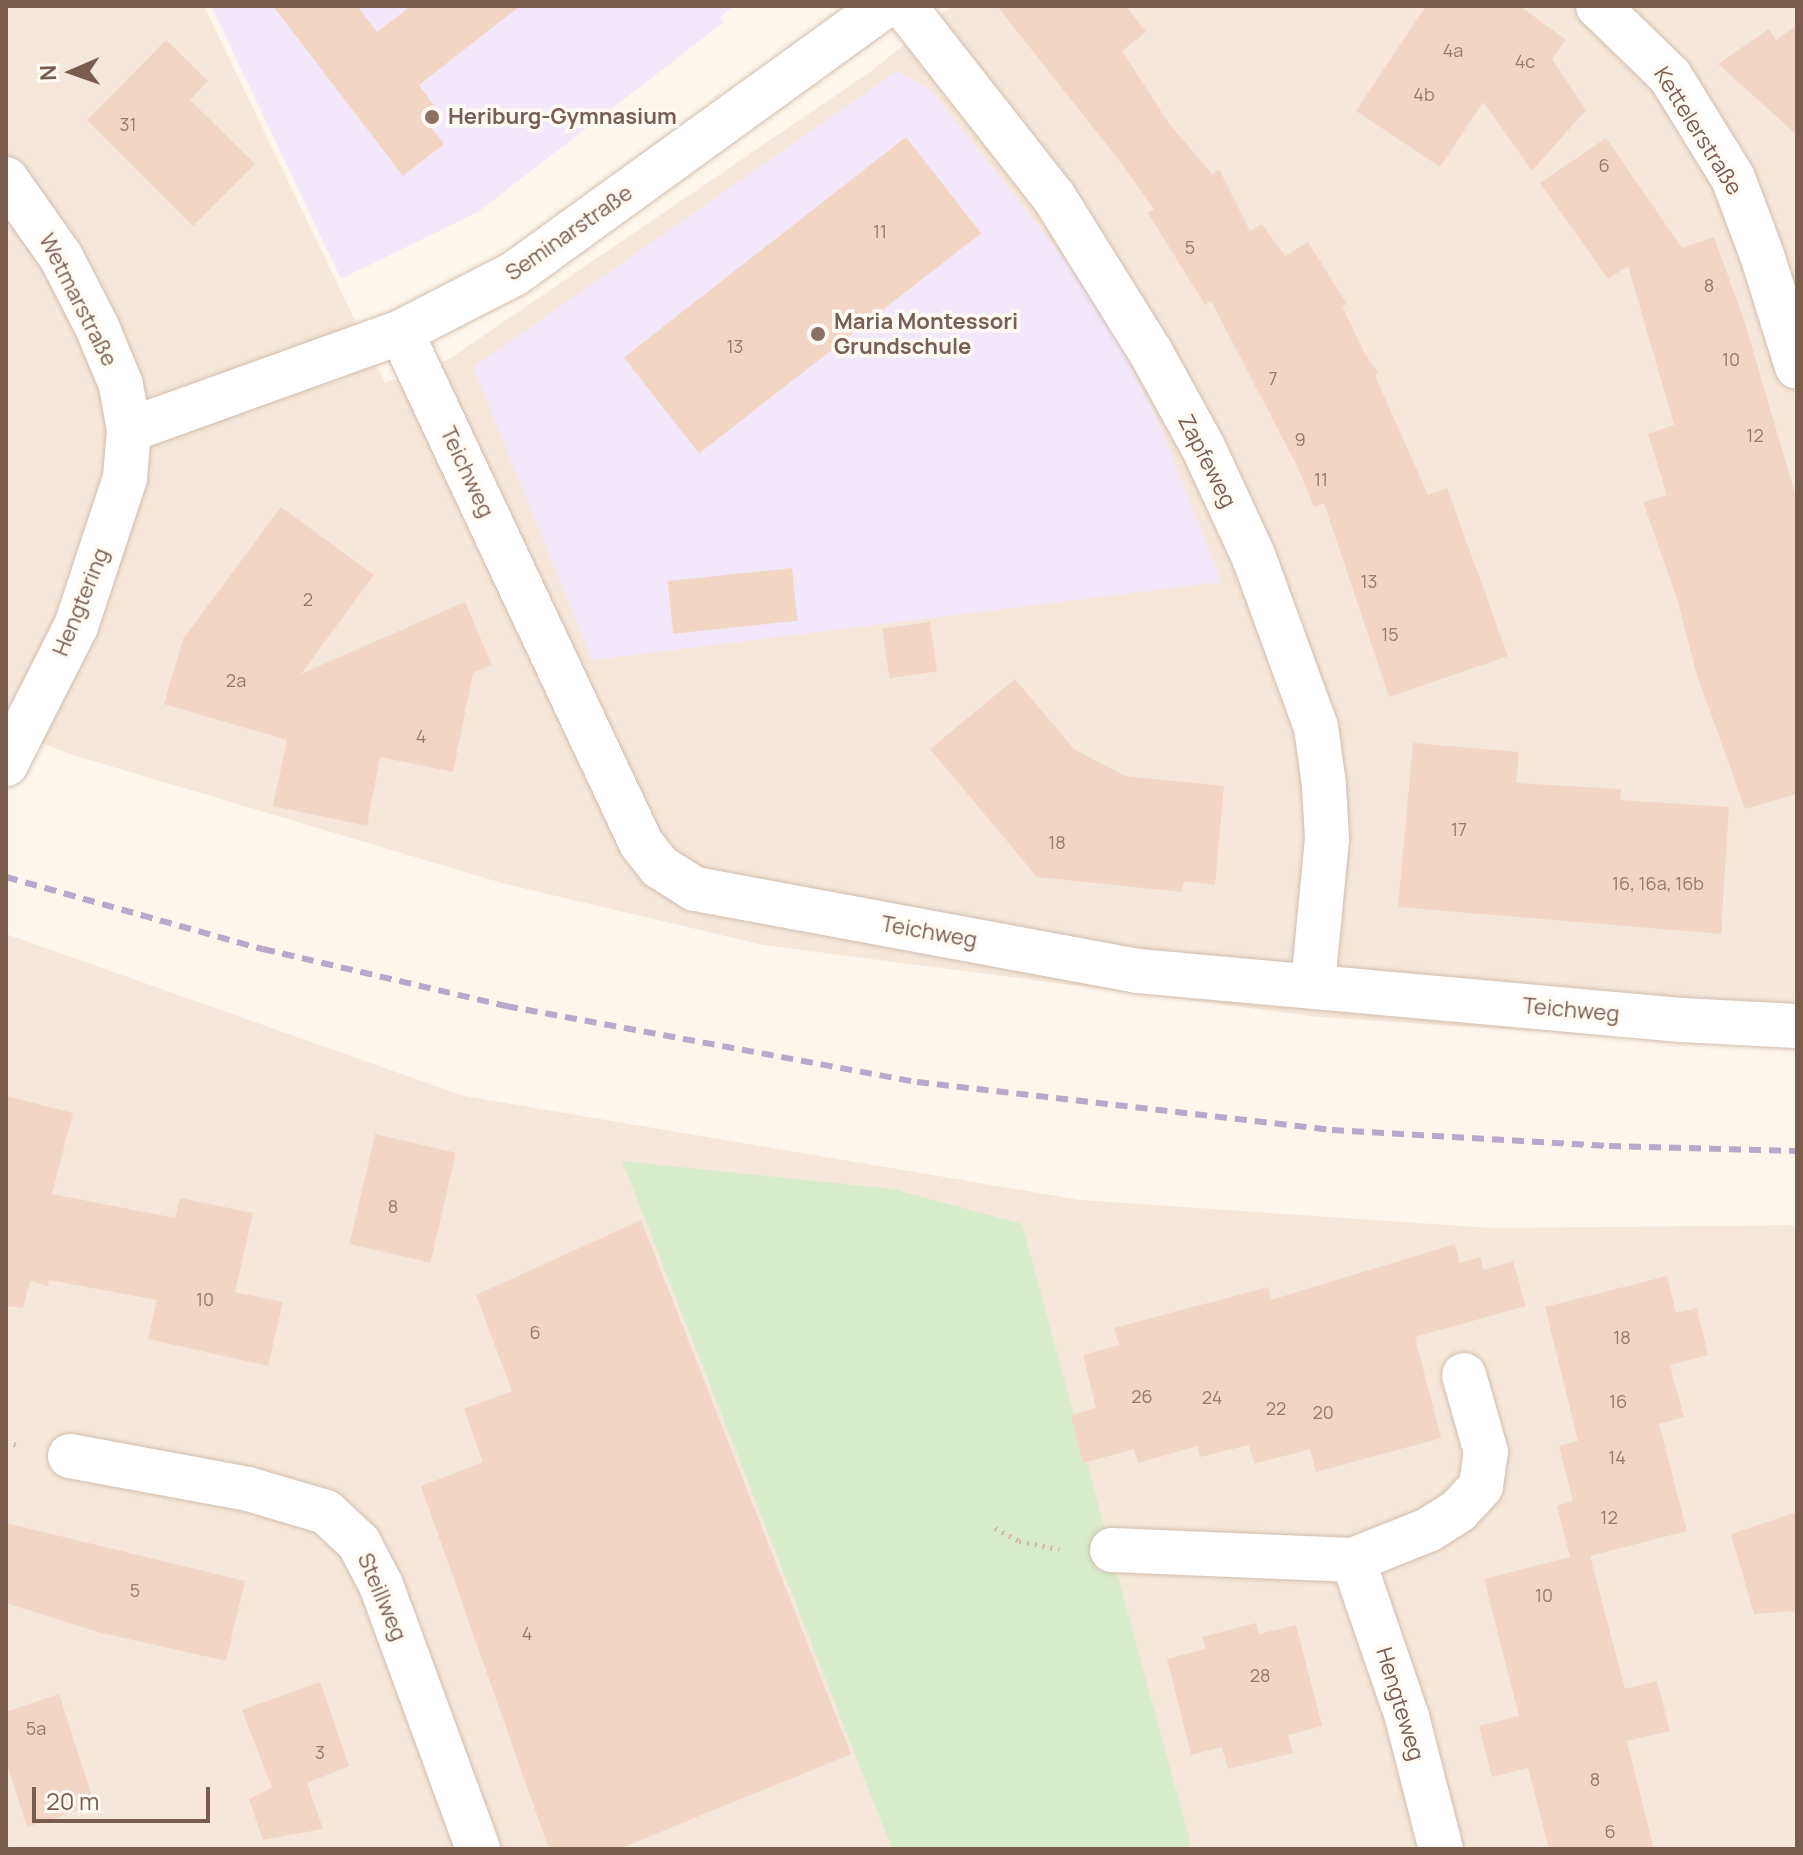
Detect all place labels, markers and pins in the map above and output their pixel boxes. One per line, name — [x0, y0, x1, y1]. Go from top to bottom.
place label: Heriburg-Gymnasium — [448, 104, 677, 130]
marker: Heriburg-Gymnasium — [423, 108, 441, 126]
place label: Maria Montessori Grundschule — [834, 308, 1018, 360]
marker: Maria Montessori Grundschule — [809, 325, 827, 343]

